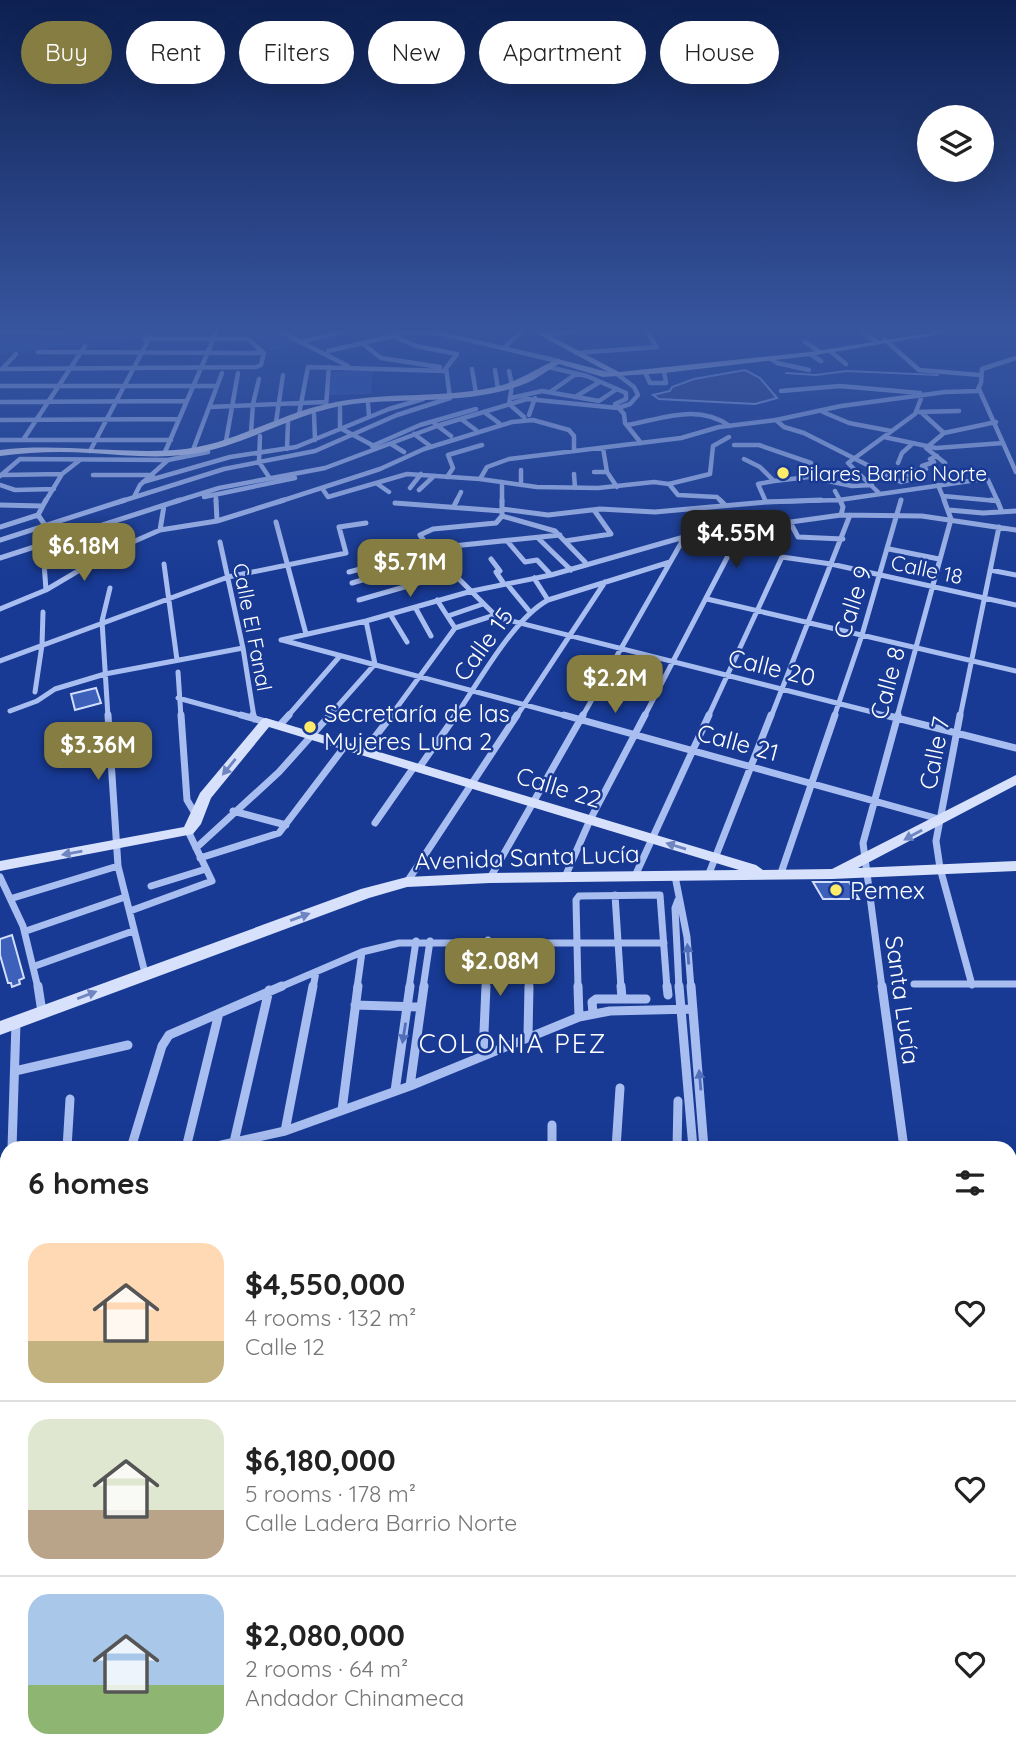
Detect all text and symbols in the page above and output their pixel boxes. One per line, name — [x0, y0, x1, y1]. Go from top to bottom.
chip: Buy — [21, 21, 112, 84]
chip: Rent — [126, 21, 225, 84]
chip: Filters — [239, 21, 354, 84]
chip: New — [368, 21, 465, 84]
chip: Apartment — [479, 21, 646, 84]
chip: House — [660, 21, 779, 84]
map controls — [917, 105, 994, 182]
button: layers — [917, 105, 994, 182]
place label: Pilares Barrio Norte — [797, 460, 987, 486]
marker: Pilares Barrio Norte — [775, 465, 791, 481]
pin: $4.55M — [679, 510, 793, 570]
text: $4.55M — [697, 518, 775, 547]
pin: $6.18M — [27, 524, 141, 583]
text: $6.18M — [48, 531, 120, 560]
pin: $5.71M — [353, 540, 467, 599]
text: $5.71M — [373, 547, 447, 576]
street label: Calle 18 — [889, 549, 965, 589]
street label: Calle El Fanal — [228, 561, 278, 693]
street label: Calle 9 — [826, 562, 878, 642]
street label: Calle 15 — [446, 602, 520, 686]
street label: Calle 20 — [725, 642, 819, 692]
street label: Calle 8 — [863, 643, 911, 723]
pin: $2.2M — [566, 656, 664, 715]
text: $2.2M — [583, 663, 647, 692]
place label: Secretaría de las Mujeres Luna 2 — [324, 698, 510, 756]
street label: Calle 7 — [912, 714, 956, 792]
street label: Calle 21 — [694, 717, 782, 767]
marker: Secretaría de las Mujeres Luna 2 — [302, 719, 318, 735]
pin: $3.36M — [41, 722, 155, 782]
text: $3.36M — [60, 730, 136, 759]
one-way arrow — [222, 759, 237, 776]
street label: Calle 22 — [513, 760, 605, 814]
one-way arrow — [903, 829, 922, 841]
street label: Avenida Santa Lucía — [414, 838, 640, 876]
one-way arrow — [665, 840, 686, 850]
one-way arrow — [61, 848, 83, 859]
place label: Pemex — [850, 875, 925, 905]
marker: Pemex — [828, 882, 844, 898]
one-way arrow — [290, 911, 311, 922]
street label: Santa Lucía — [879, 934, 927, 1066]
pin: $2.08M — [443, 939, 557, 998]
one-way arrow — [682, 943, 693, 965]
text: $2.08M — [461, 946, 539, 975]
one-way arrow — [76, 990, 97, 1001]
one-way arrow — [398, 1022, 409, 1044]
district label: COLONIA PEZ — [419, 1027, 607, 1060]
one-way arrow — [694, 1069, 705, 1091]
text: 6 homes — [28, 1164, 149, 1202]
icon: filters — [951, 1164, 989, 1202]
text: $4,550,000 — [245, 1265, 405, 1303]
icon: home — [84, 1271, 168, 1355]
icon: heart — [951, 1294, 989, 1332]
text: 4 rooms · 132 m² — [245, 1303, 416, 1332]
text: Calle 12 — [245, 1332, 325, 1361]
text: $6,180,000 — [245, 1441, 396, 1479]
icon: home — [84, 1447, 168, 1531]
icon: heart — [951, 1470, 989, 1508]
text: 5 rooms · 178 m² — [245, 1479, 416, 1508]
text: Calle Ladera Barrio Norte — [245, 1508, 517, 1537]
text: $2,080,000 — [245, 1616, 405, 1654]
icon: home — [84, 1622, 168, 1706]
icon: heart — [951, 1645, 989, 1683]
text: 2 rooms · 64 m² — [245, 1654, 408, 1683]
text: Andador Chinameca — [245, 1683, 464, 1712]

